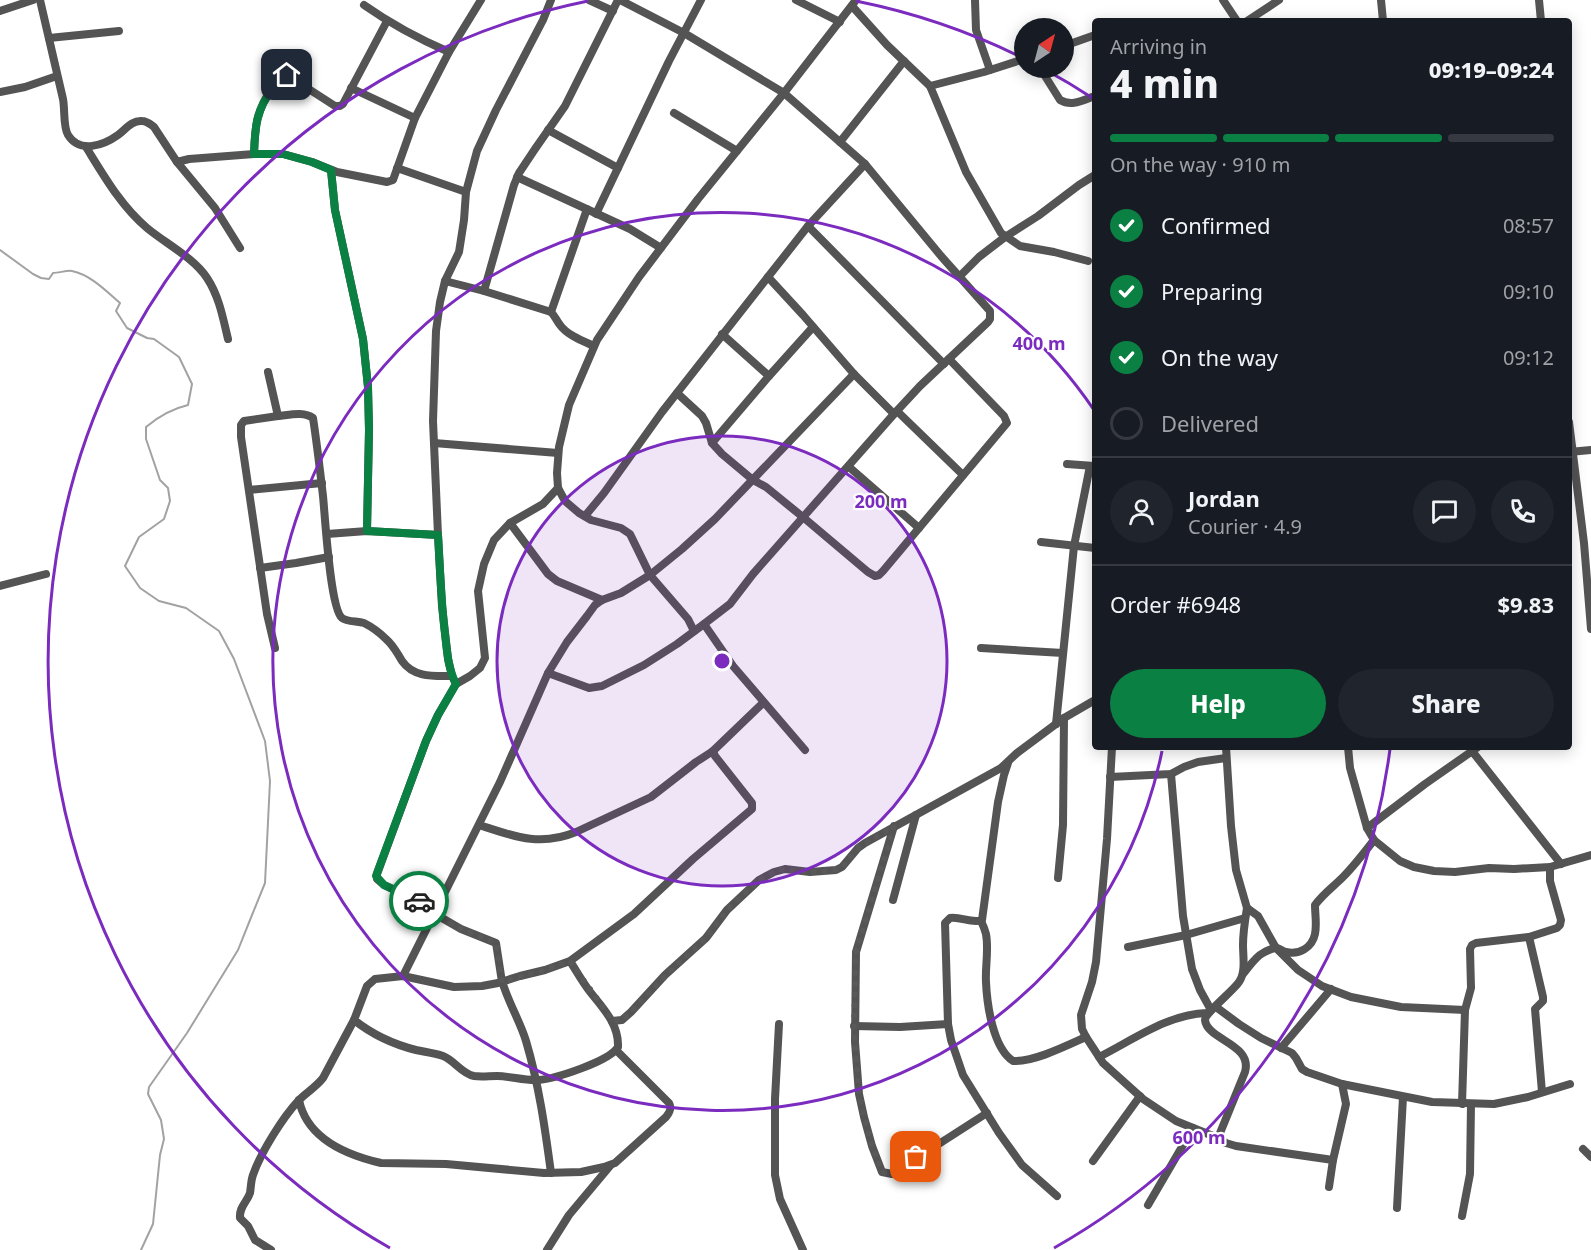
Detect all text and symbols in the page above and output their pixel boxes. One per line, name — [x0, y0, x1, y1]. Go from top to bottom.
north arrow — [1014, 18, 1074, 78]
map controls — [1014, 18, 1074, 78]
text: Arriving in — [1110, 33, 1207, 60]
pin — [261, 49, 312, 100]
text: 09:19–09:24 — [1429, 54, 1554, 84]
text: 4 min — [1110, 56, 1219, 109]
icon: home — [270, 58, 303, 91]
text: On the way · 910 m — [1110, 151, 1290, 178]
icon: check — [1110, 209, 1143, 242]
text: Confirmed — [1161, 210, 1271, 240]
text: 08:57 — [1503, 212, 1554, 239]
icon: check — [1110, 275, 1143, 308]
text: Preparing — [1161, 276, 1263, 306]
text: 09:10 — [1503, 278, 1554, 305]
text: 400 m — [1012, 331, 1066, 355]
icon: check — [1110, 341, 1143, 374]
text: On the way — [1161, 342, 1278, 372]
text: 09:12 — [1503, 344, 1554, 371]
text: Delivered — [1161, 408, 1259, 438]
button: person — [1110, 480, 1173, 543]
button: chat — [1413, 480, 1476, 543]
button: phone — [1491, 480, 1554, 543]
text: Jordan — [1188, 483, 1260, 513]
text: 200 m — [854, 489, 908, 513]
text: Courier · 4.9 — [1188, 513, 1302, 540]
text: Order #6948 — [1110, 589, 1241, 619]
text: $9.83 — [1497, 589, 1554, 619]
centre of rings — [712, 651, 732, 671]
button: Help — [1110, 669, 1326, 738]
button: Share — [1338, 669, 1554, 738]
courier — [389, 871, 449, 931]
icon: car — [403, 885, 436, 918]
text: 600 m — [1172, 1125, 1226, 1149]
pin — [890, 1131, 941, 1182]
icon: bag — [899, 1140, 932, 1173]

